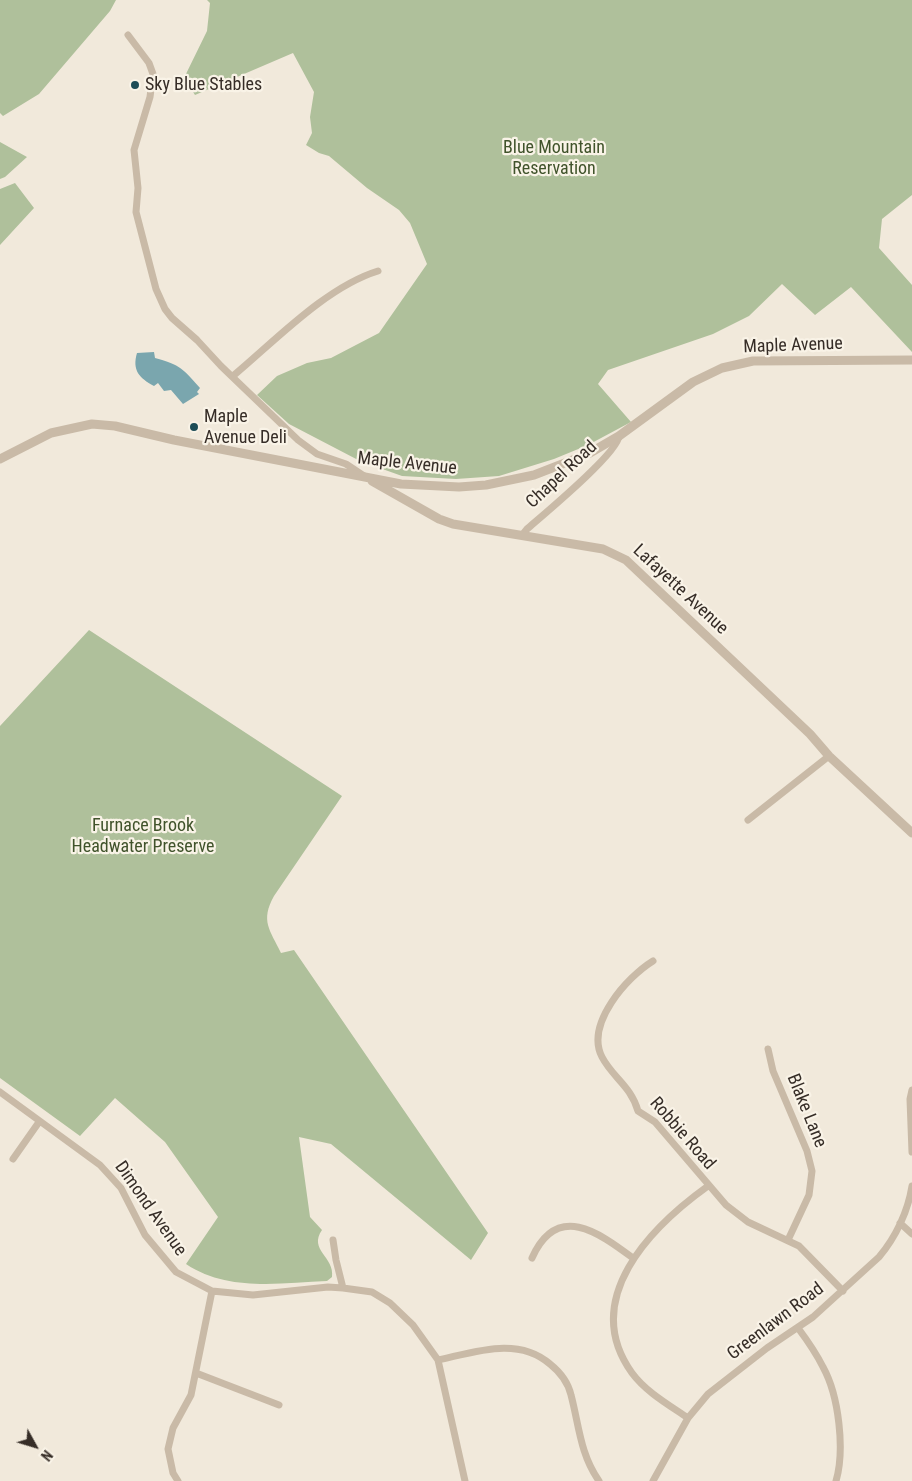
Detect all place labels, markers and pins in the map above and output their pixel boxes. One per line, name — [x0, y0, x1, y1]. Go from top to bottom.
place label: Sky Blue Stables — [145, 74, 262, 96]
marker: Sky Blue Stables — [129, 79, 141, 91]
place label: Maple Avenue Deli — [204, 406, 287, 448]
marker: Maple Avenue Deli — [188, 421, 200, 433]

